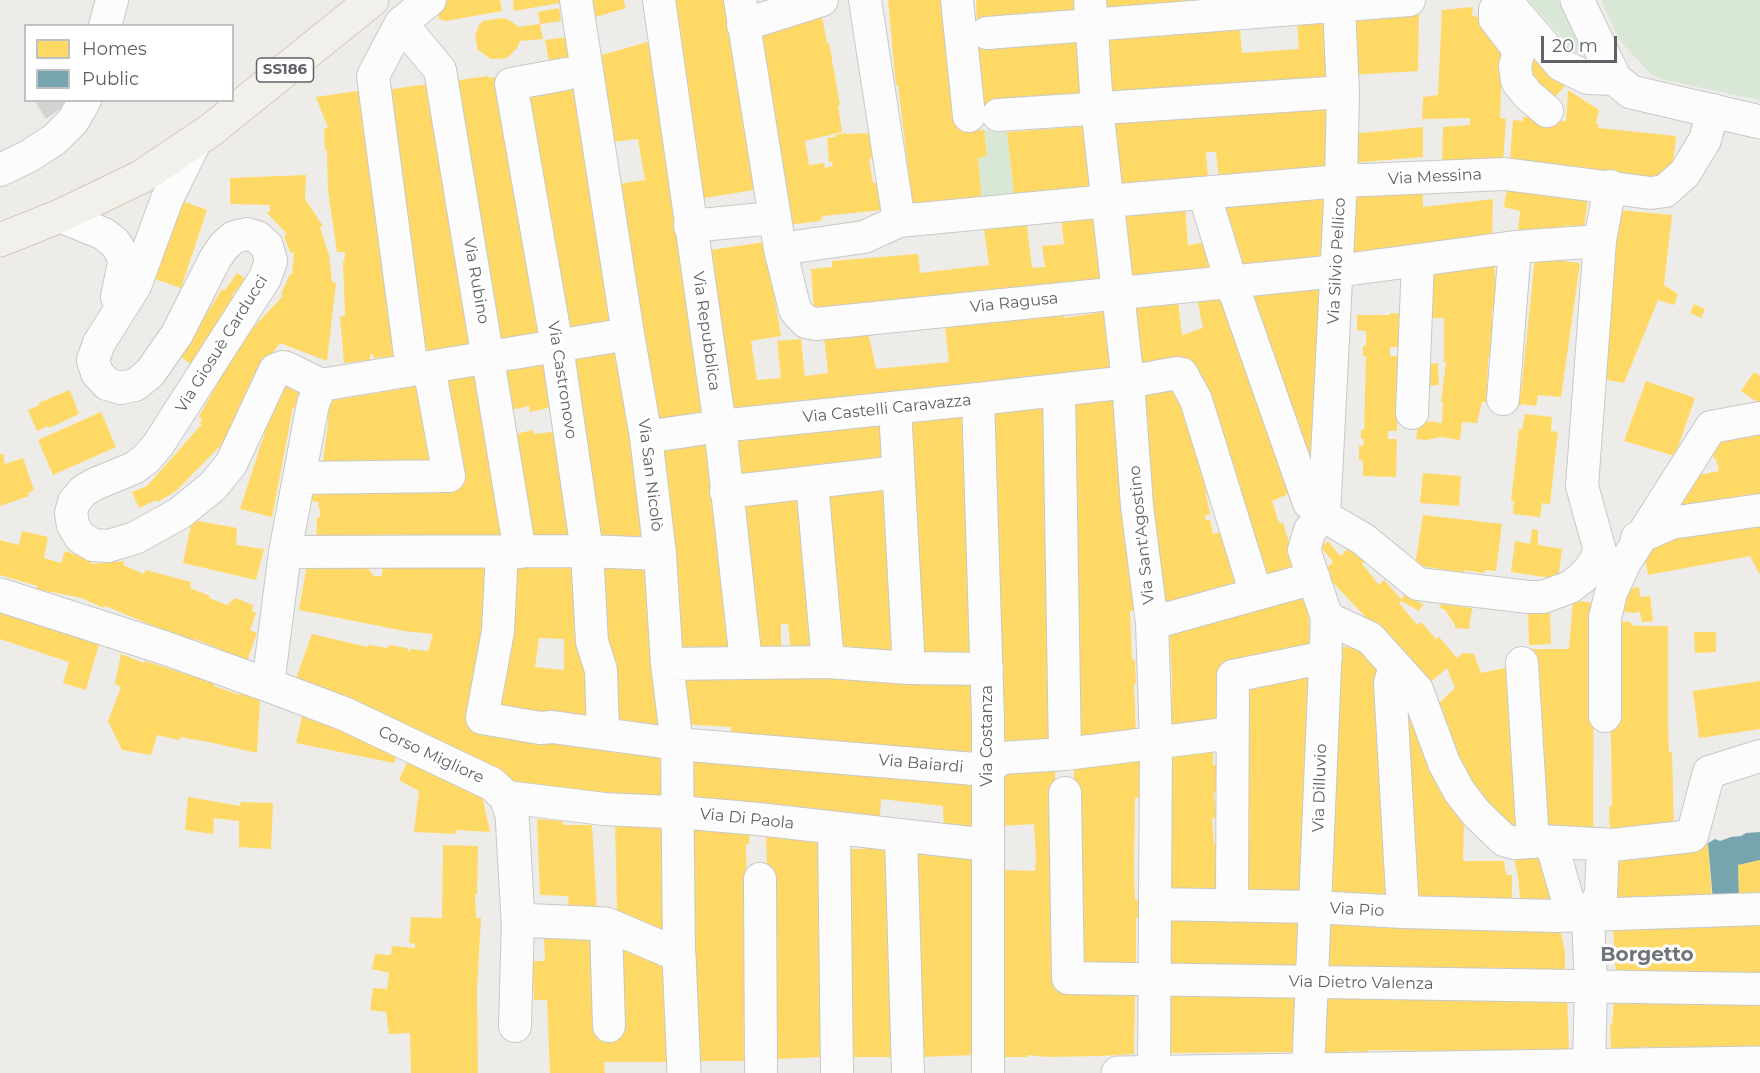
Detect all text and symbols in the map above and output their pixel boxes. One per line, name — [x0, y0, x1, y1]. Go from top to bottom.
legend — [24, 24, 234, 102]
scale bar — [1544, 24, 1620, 62]
text: 20 m — [1552, 35, 1598, 57]
text: Homes — [82, 38, 147, 60]
road number: SS186 — [256, 58, 314, 82]
text: Public — [82, 68, 139, 90]
street label: Via Messina — [1388, 165, 1482, 189]
street label: Via Silvio Pellico — [1324, 197, 1350, 325]
street label: Via Rubino — [459, 236, 493, 326]
street label: Via Repubblica — [688, 270, 724, 392]
street label: Via Giosuè Carducci — [172, 272, 272, 416]
street label: Via Ragusa — [969, 289, 1059, 317]
street label: Via Castronovo — [543, 320, 581, 440]
street label: Via Castelli Caravazza — [802, 391, 972, 427]
street label: Via San Nicolò — [634, 417, 666, 533]
street label: Via Sant'Agostino — [1125, 464, 1159, 606]
street label: Via Costanza — [977, 685, 997, 787]
street label: Corso Migliore — [375, 722, 487, 788]
street label: Via Dilluvio — [1309, 743, 1331, 833]
street label: Via Baiardi — [878, 751, 964, 777]
street label: Via Di Paola — [699, 804, 795, 834]
street label: Via Pio — [1329, 899, 1385, 921]
district label: Borgetto — [1600, 943, 1694, 967]
street label: Via Dietro Valenza — [1288, 972, 1434, 994]

